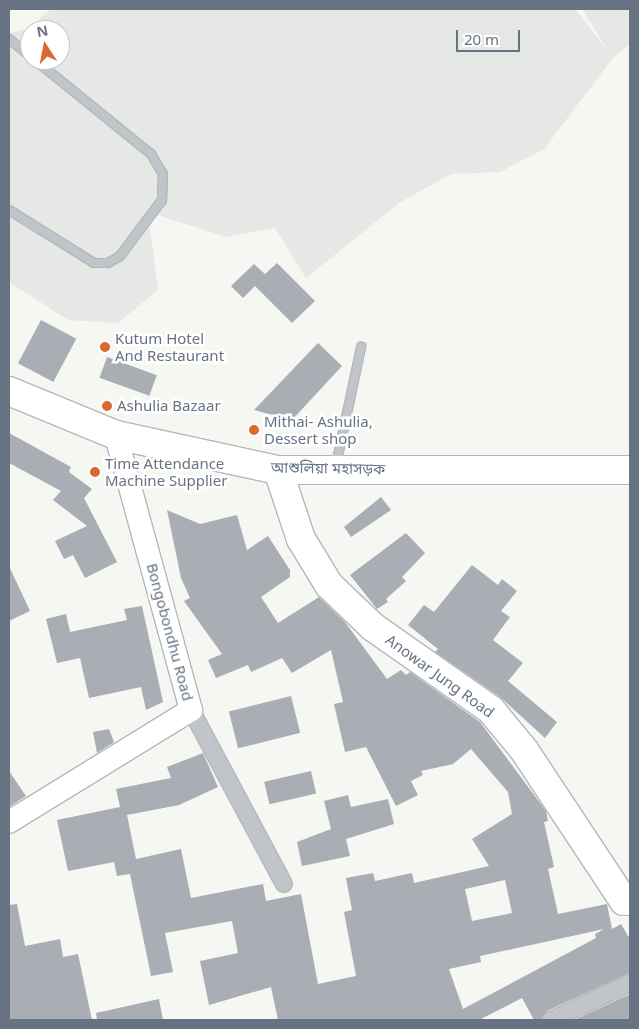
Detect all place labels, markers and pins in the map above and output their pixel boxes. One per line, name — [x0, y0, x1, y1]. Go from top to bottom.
place label: Kutum Hotel And Restaurant — [115, 329, 224, 364]
marker: Kutum Hotel And Restaurant — [99, 341, 111, 353]
place label: Ashulia Bazaar — [117, 397, 221, 415]
marker: Ashulia Bazaar — [101, 400, 113, 412]
place label: Mithai- Ashulia, Dessert shop — [264, 412, 373, 447]
marker: Mithai- Ashulia, Dessert shop — [248, 424, 260, 436]
place label: Time Attendance Machine Supplier — [105, 454, 227, 489]
marker: Time Attendance Machine Supplier — [89, 466, 101, 478]

